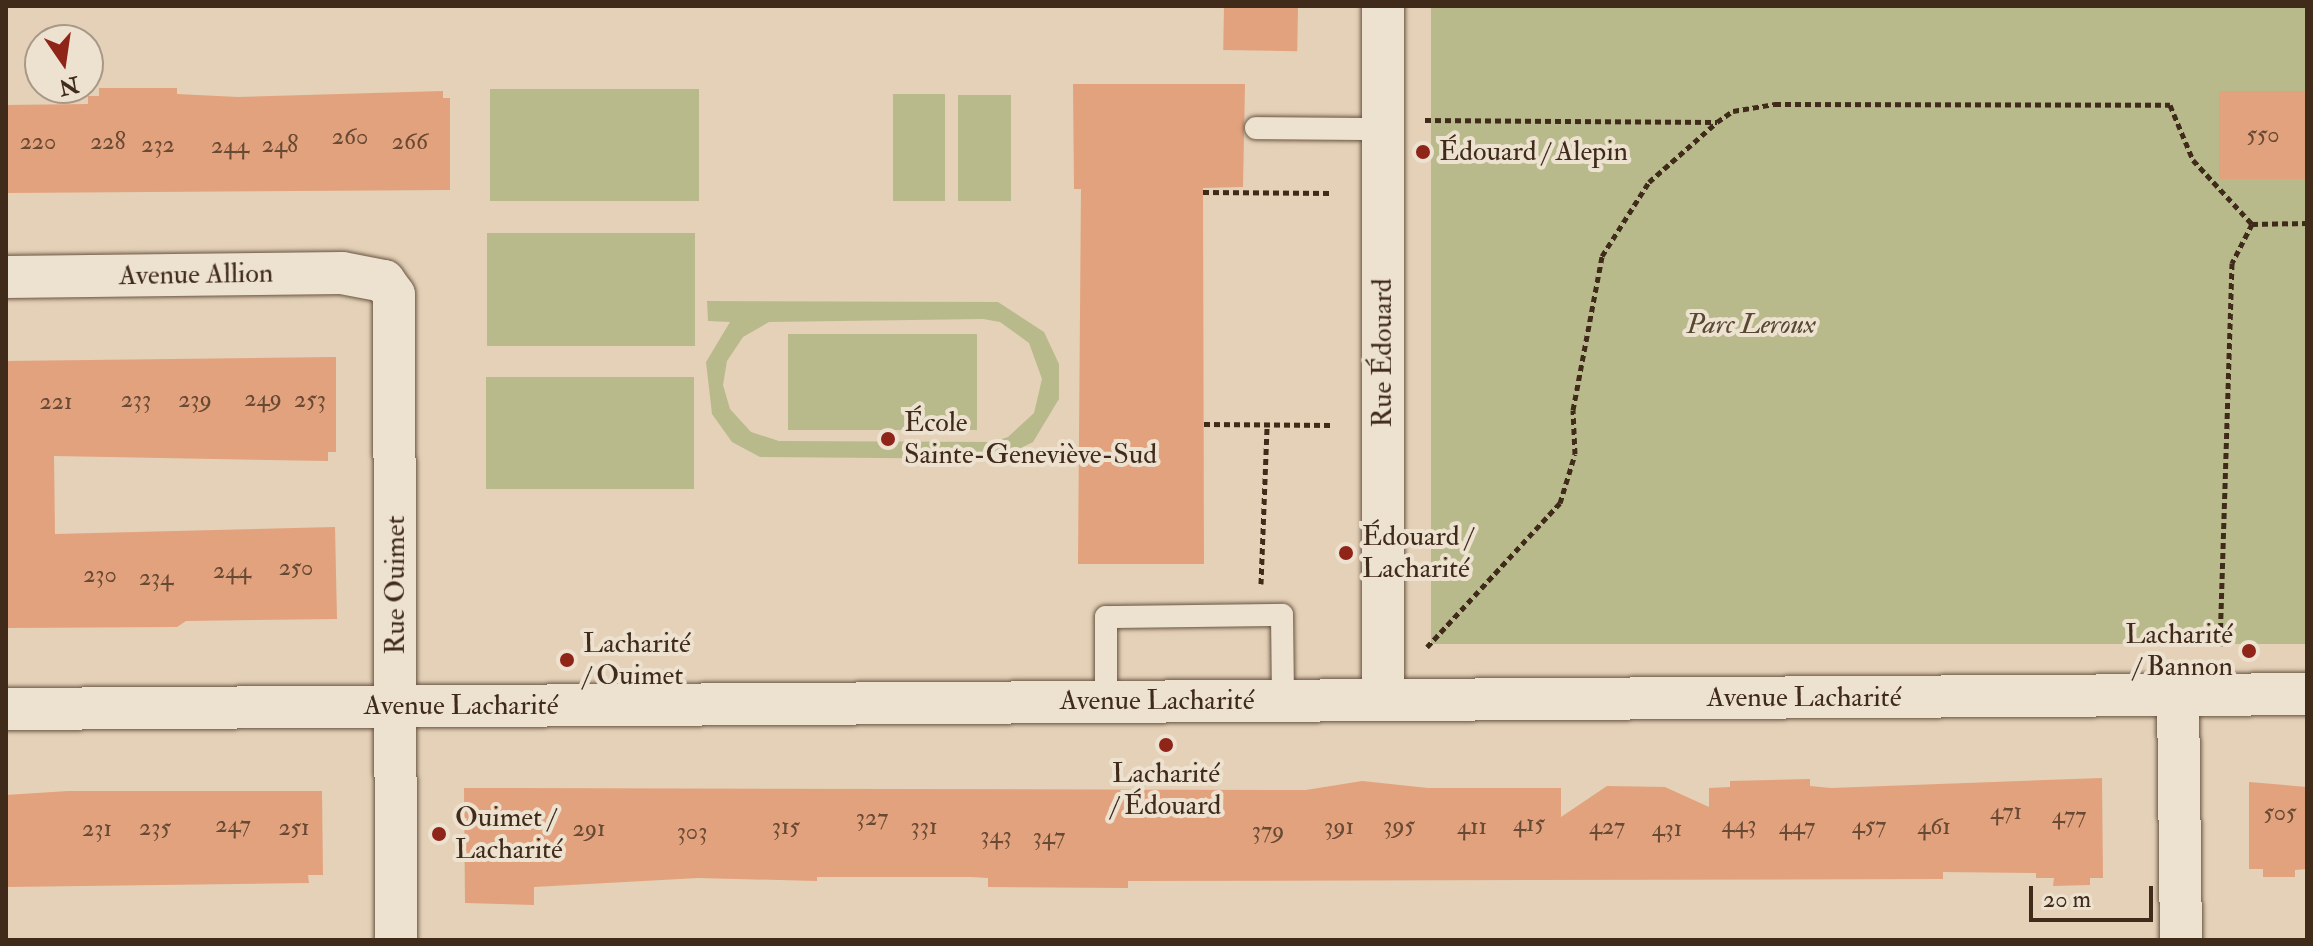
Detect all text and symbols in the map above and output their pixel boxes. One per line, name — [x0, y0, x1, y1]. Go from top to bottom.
north arrow — [24, 24, 104, 104]
text: N — [56, 70, 82, 101]
house number: 550 — [2246, 121, 2280, 149]
house number: 260 — [332, 123, 368, 151]
house number: 220 — [20, 128, 56, 156]
house number: 228 — [90, 128, 126, 156]
house number: 266 — [392, 128, 428, 156]
house number: 232 — [141, 131, 175, 159]
house number: 248 — [262, 131, 298, 159]
house number: 244 — [211, 132, 249, 160]
place label: Édouard / Alepin — [1439, 135, 1628, 169]
marker: Édouard / Alepin — [1414, 143, 1432, 161]
street label: Avenue Allion — [119, 257, 273, 293]
street label: Rue Édouard — [1366, 278, 1400, 428]
park label: Parc Leroux — [1686, 308, 1816, 342]
house number: 249 — [244, 385, 282, 413]
house number: 233 — [121, 386, 151, 414]
house number: 239 — [178, 386, 212, 414]
house number: 253 — [294, 386, 326, 414]
house number: 221 — [40, 388, 72, 416]
place label: École Sainte-Geneviève-Sud — [904, 406, 1157, 472]
marker: École Sainte-Geneviève-Sud — [879, 430, 897, 448]
street label: Rue Ouimet — [379, 516, 413, 654]
place label: Édouard / Lacharité — [1362, 520, 1473, 586]
marker: Édouard / Lacharité — [1337, 544, 1355, 562]
house number: 250 — [279, 554, 313, 582]
house number: 244 — [213, 557, 251, 585]
house number: 230 — [83, 561, 117, 589]
house number: 234 — [139, 564, 173, 592]
place label: Lacharité / Bannon — [2125, 618, 2233, 684]
place label: Lacharité / Ouimet — [583, 627, 691, 693]
marker: Lacharité / Bannon — [2240, 642, 2258, 660]
marker: Lacharité / Ouimet — [558, 651, 576, 669]
street label: Avenue Lacharité — [1707, 681, 1901, 715]
street label: Avenue Lacharité — [1060, 684, 1254, 718]
street label: Avenue Lacharité — [364, 689, 558, 723]
marker: Lacharité / Édouard — [1157, 736, 1175, 754]
place label: Lacharité / Édouard — [1111, 757, 1221, 823]
house number: 471 — [1990, 798, 2022, 826]
house number: 505 — [2263, 799, 2297, 827]
place label: Ouimet / Lacharité — [455, 801, 563, 867]
house number: 477 — [2052, 802, 2086, 830]
house number: 327 — [856, 804, 888, 832]
house number: 415 — [1513, 810, 1545, 838]
house number: 247 — [215, 811, 251, 839]
house number: 443 — [1721, 811, 1757, 839]
house number: 395 — [1383, 812, 1415, 840]
house number: 457 — [1852, 812, 1886, 840]
house number: 315 — [772, 813, 800, 841]
house number: 331 — [911, 813, 937, 841]
house number: 391 — [1324, 813, 1354, 841]
house number: 411 — [1457, 813, 1487, 841]
house number: 427 — [1589, 813, 1625, 841]
house number: 447 — [1779, 813, 1815, 841]
house number: 461 — [1917, 813, 1951, 841]
house number: 235 — [139, 814, 171, 842]
house number: 251 — [278, 814, 310, 842]
house number: 231 — [82, 815, 112, 843]
house number: 291 — [573, 815, 605, 843]
house number: 431 — [1652, 815, 1682, 843]
house number: 379 — [1252, 817, 1284, 845]
house number: 303 — [677, 818, 707, 846]
house number: 343 — [980, 822, 1012, 850]
house number: 347 — [1033, 823, 1065, 851]
marker: Ouimet / Lacharité — [430, 825, 448, 843]
scale bar — [2033, 870, 2157, 920]
text: 20 m — [2043, 884, 2091, 915]

